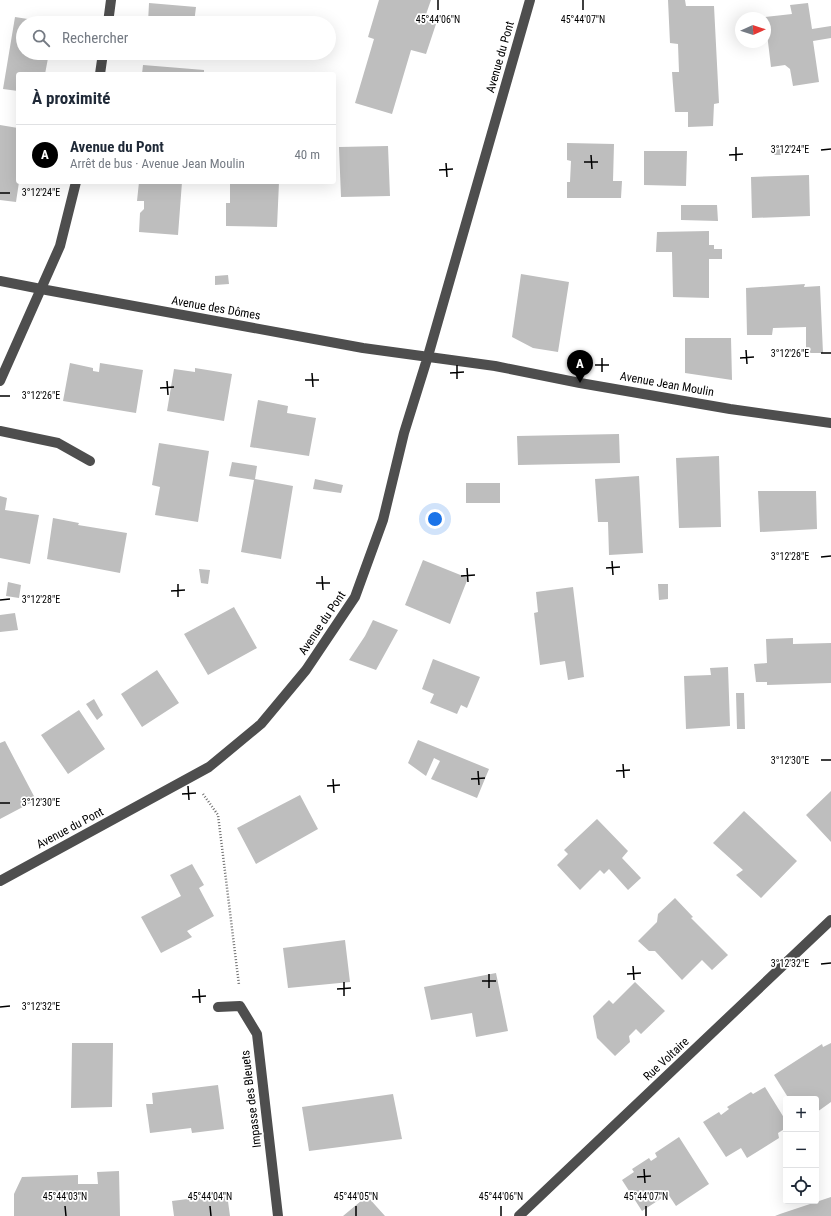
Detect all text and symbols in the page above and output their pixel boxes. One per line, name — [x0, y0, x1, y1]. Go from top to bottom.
north arrow — [735, 12, 771, 48]
text: 45°44'06"N — [416, 14, 460, 25]
text: 45°44'07"N — [561, 14, 605, 25]
search box — [16, 16, 336, 60]
street label: Avenue du Pont — [483, 19, 517, 94]
icon: search — [30, 27, 52, 49]
text: Rechercher — [62, 29, 128, 47]
text: À proximité — [32, 88, 110, 108]
text: Avenue du Pont — [70, 138, 164, 156]
text: 3°12'24"E — [771, 144, 809, 155]
text: A — [41, 147, 49, 162]
text: 40 m — [294, 147, 320, 162]
text: Arrêt de bus · Avenue Jean Moulin — [70, 156, 245, 171]
text: 3°12'24"E — [22, 187, 60, 198]
street label: Avenue des Dômes — [170, 293, 262, 323]
text: 3°12'26"E — [771, 348, 809, 359]
pin: A — [567, 350, 593, 383]
street label: Avenue Jean Moulin — [619, 369, 715, 399]
text: 3°12'26"E — [22, 390, 60, 401]
your location — [425, 509, 445, 529]
text: 3°12'28"E — [771, 551, 809, 562]
street label: Avenue du Pont — [296, 588, 349, 657]
text: 3°12'28"E — [22, 594, 60, 605]
text: 3°12'30"E — [771, 755, 809, 766]
text: 3°12'30"E — [22, 797, 60, 808]
street label: Avenue du Pont — [34, 804, 106, 851]
text: 3°12'32"E — [771, 958, 809, 969]
text: 3°12'32"E — [22, 1001, 60, 1012]
street label: Rue Voltaire — [640, 1034, 692, 1084]
street label: Impasse des Bleuets — [238, 1049, 264, 1149]
map controls — [783, 1096, 819, 1204]
button: + — [783, 1096, 819, 1132]
button: − — [783, 1132, 819, 1168]
button: locate — [783, 1168, 819, 1204]
text: 45°44'03"N — [43, 1191, 87, 1202]
text: 45°44'04"N — [188, 1191, 232, 1202]
text: 45°44'05"N — [334, 1191, 378, 1202]
text: 45°44'06"N — [479, 1191, 523, 1202]
text: 45°44'07"N — [624, 1191, 668, 1202]

